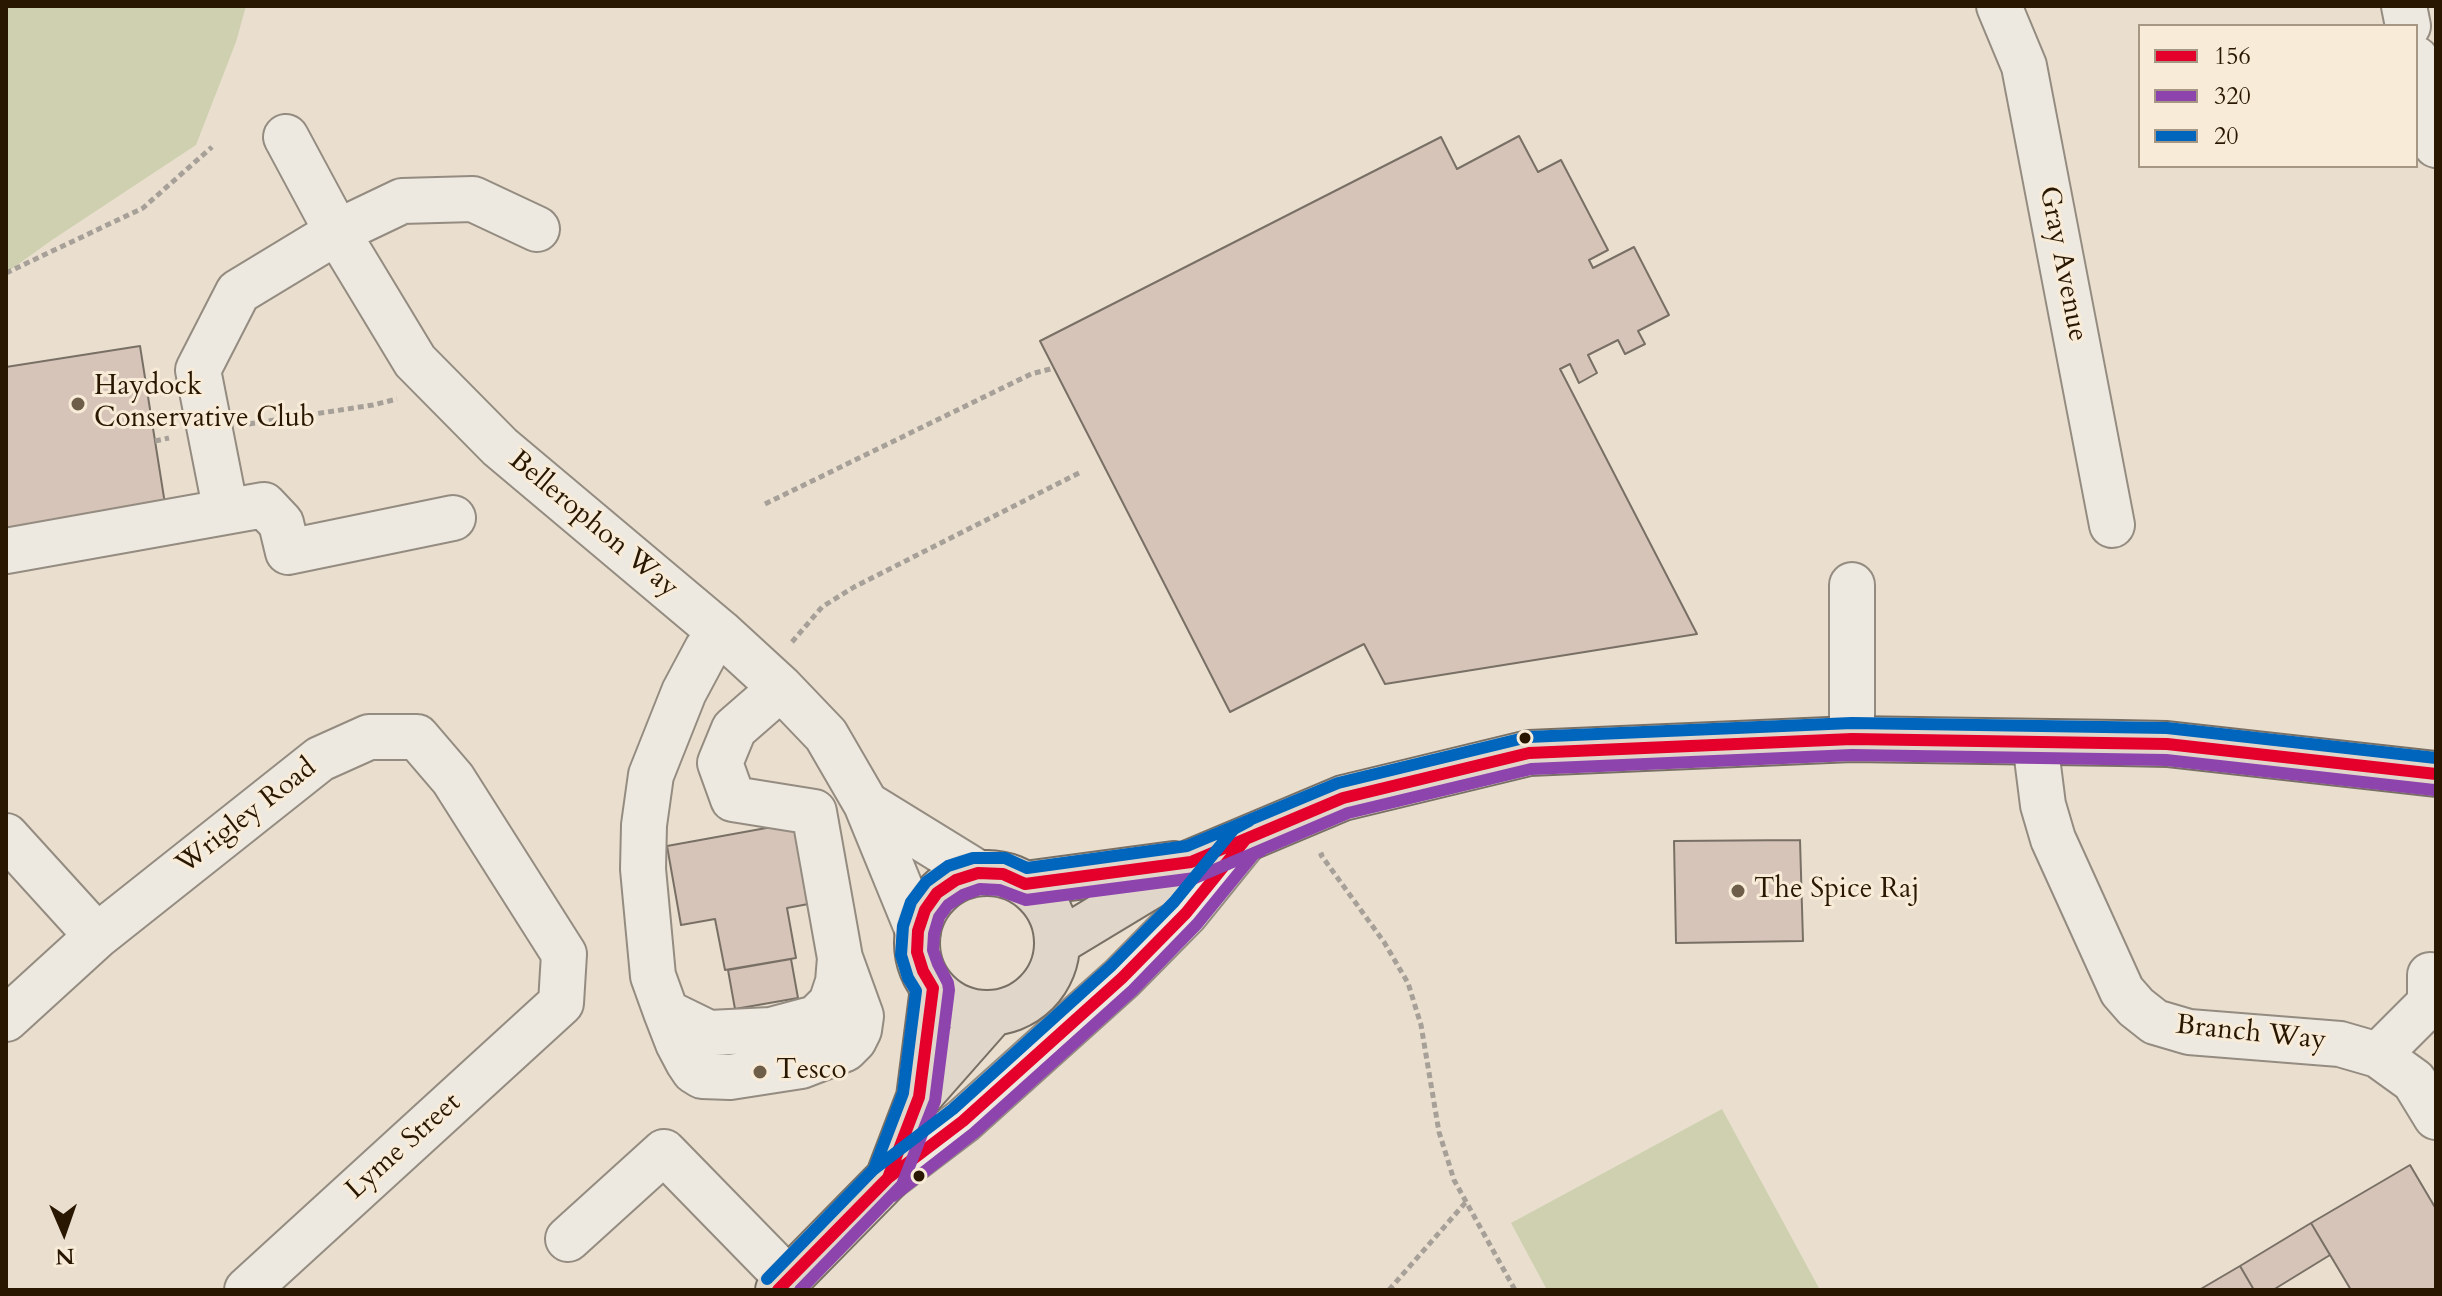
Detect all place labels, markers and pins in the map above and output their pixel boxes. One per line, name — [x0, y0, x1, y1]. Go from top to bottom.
place label: Haydock Conservative Club — [94, 371, 315, 437]
marker: Haydock Conservative Club — [69, 395, 87, 413]
unlabelled marker — [1517, 730, 1533, 746]
place label: The Spice Raj — [1754, 874, 1919, 908]
marker: The Spice Raj — [1729, 882, 1747, 900]
place label: Tesco — [776, 1055, 847, 1089]
marker: Tesco — [751, 1063, 769, 1081]
unlabelled marker — [911, 1168, 927, 1184]

